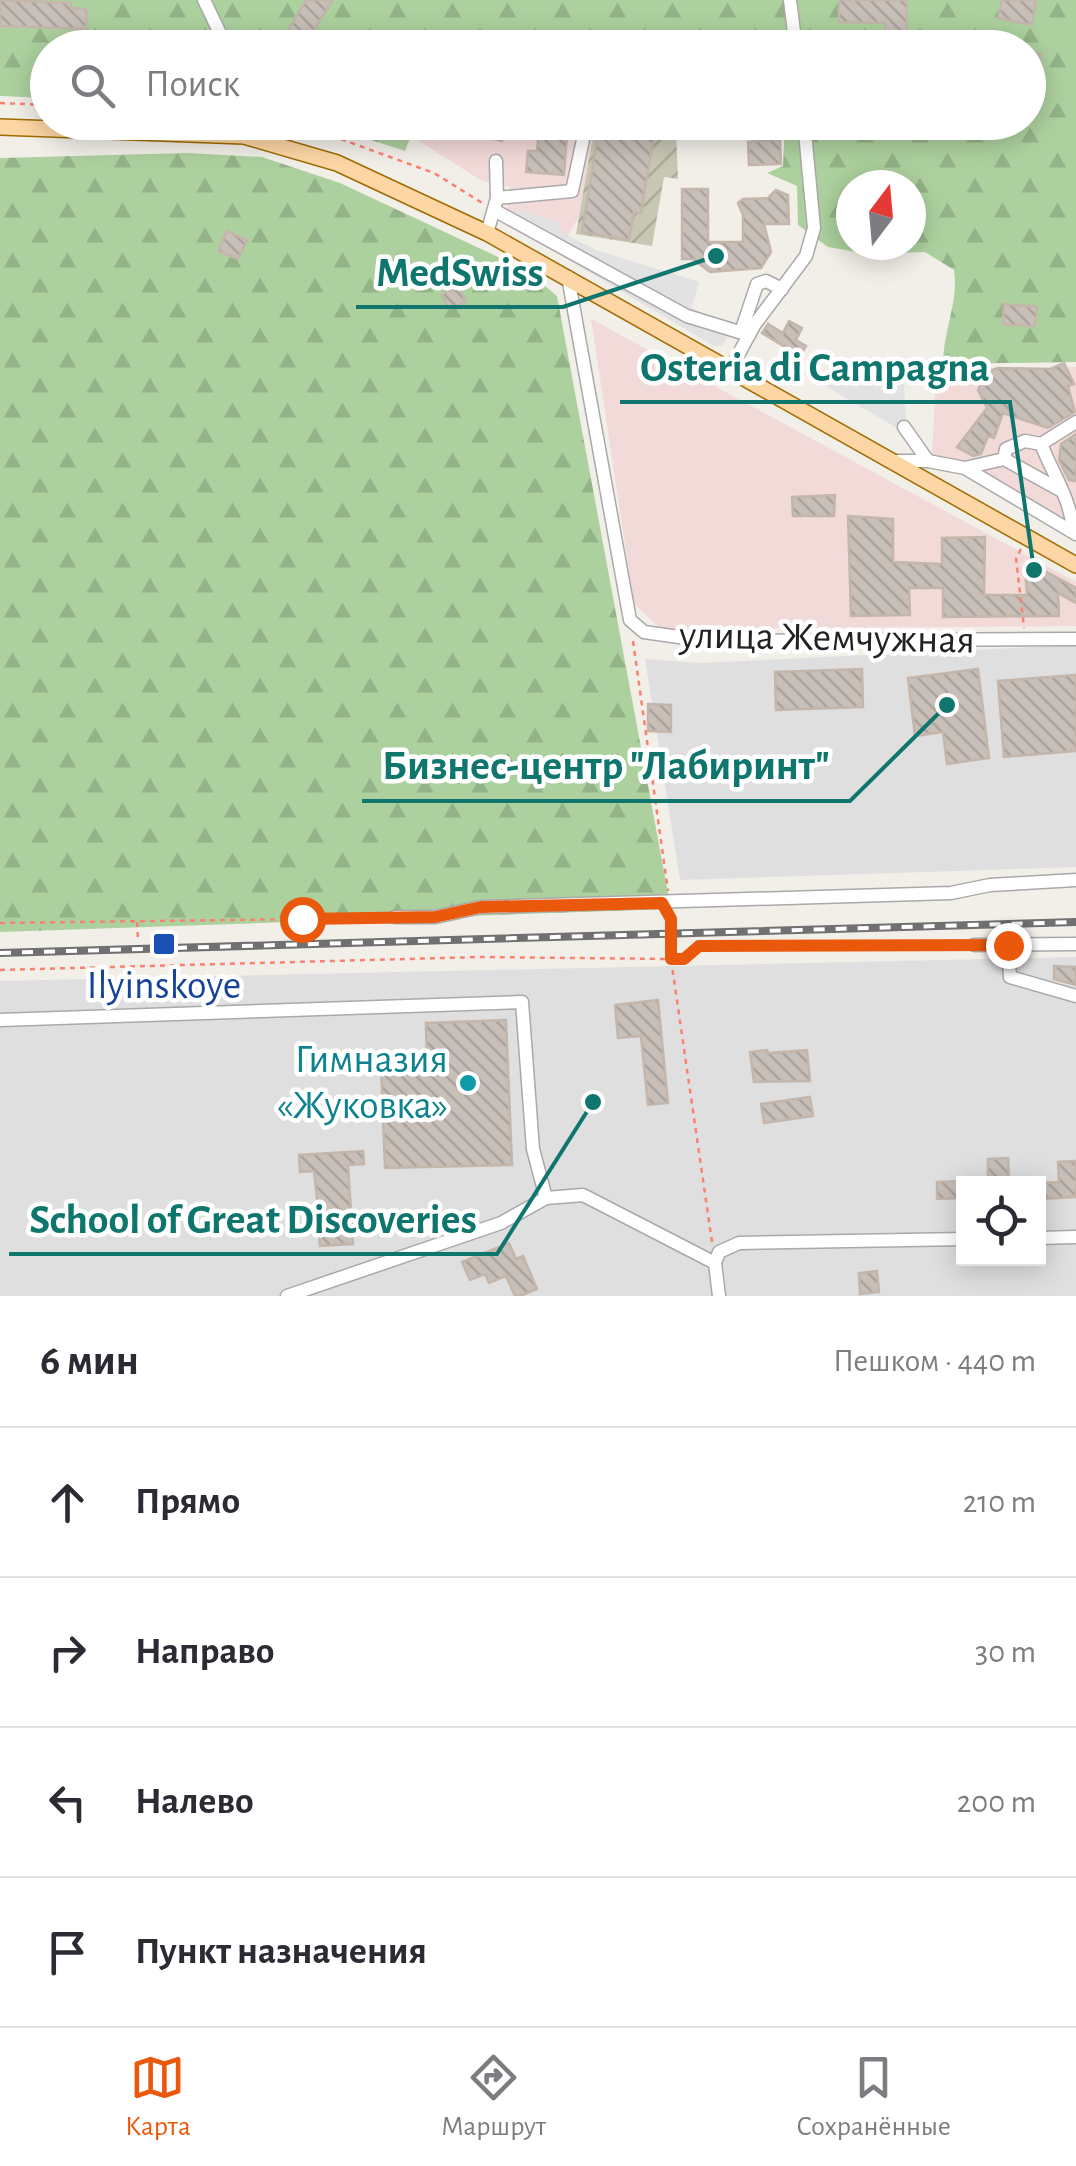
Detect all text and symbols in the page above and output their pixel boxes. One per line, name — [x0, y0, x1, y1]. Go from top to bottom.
search box — [30, 30, 1046, 140]
icon: search — [65, 58, 120, 113]
text: Поиск — [145, 66, 240, 104]
north arrow — [836, 170, 926, 260]
callout: MedSwiss — [356, 235, 563, 307]
text: MedSwiss — [376, 252, 544, 294]
callout: Osteria di Campagna — [620, 330, 1010, 402]
text: Osteria di Campagna — [640, 347, 990, 389]
street label: улица Жемчужная — [678, 615, 975, 661]
callout: Бизнес-центр "Лабиринт" — [362, 729, 850, 801]
text: Бизнес-центр "Лабиринт" — [382, 745, 830, 787]
route start — [280, 897, 326, 943]
route end — [986, 923, 1032, 969]
marker: Ilyinskoye — [151, 931, 177, 957]
place label: Ilyinskoye — [87, 966, 241, 1006]
place label: Гимназия «Жуковка» — [277, 1040, 448, 1126]
marker: Гимназия «Жуковка» — [457, 1072, 479, 1094]
map controls — [956, 1176, 1046, 1266]
button: locate — [956, 1176, 1046, 1266]
callout: School of Great Discoveries — [9, 1182, 497, 1254]
text: School of Great Discoveries — [29, 1199, 477, 1241]
text: 6 мин — [40, 1340, 139, 1382]
text: Пешком · 440 m — [833, 1345, 1036, 1377]
icon: ahead — [40, 1475, 95, 1530]
text: Прямо — [135, 1483, 240, 1521]
text: 210 m — [963, 1486, 1036, 1518]
icon: right — [40, 1625, 95, 1680]
text: Направо — [135, 1633, 274, 1671]
text: 30 m — [975, 1636, 1036, 1668]
icon: left — [40, 1775, 95, 1830]
text: Налево — [135, 1783, 254, 1821]
text: 200 m — [957, 1786, 1036, 1818]
icon: arrive — [40, 1925, 95, 1980]
text: Пункт назначения — [135, 1933, 427, 1971]
tab: Карта — [125, 2050, 191, 2144]
tab: Маршрут — [441, 2050, 546, 2144]
tab: Сохранённые — [796, 2050, 951, 2144]

